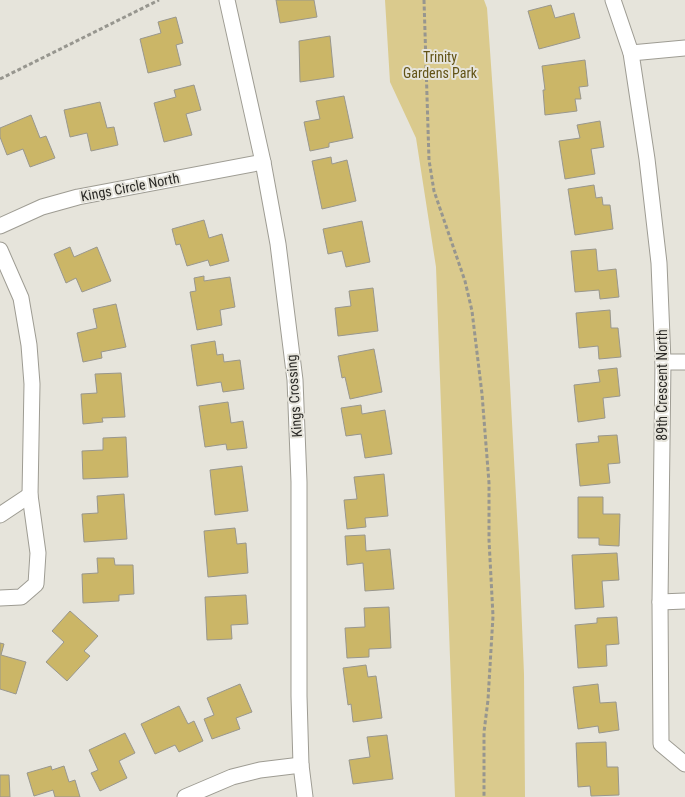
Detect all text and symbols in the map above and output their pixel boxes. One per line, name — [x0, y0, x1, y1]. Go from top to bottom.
park label: Trinity Gardens Park — [403, 49, 478, 81]
street label: Kings Circle North — [79, 170, 181, 204]
street label: 89th Crescent North — [654, 329, 670, 441]
street label: Kings Crossing — [283, 354, 305, 438]

